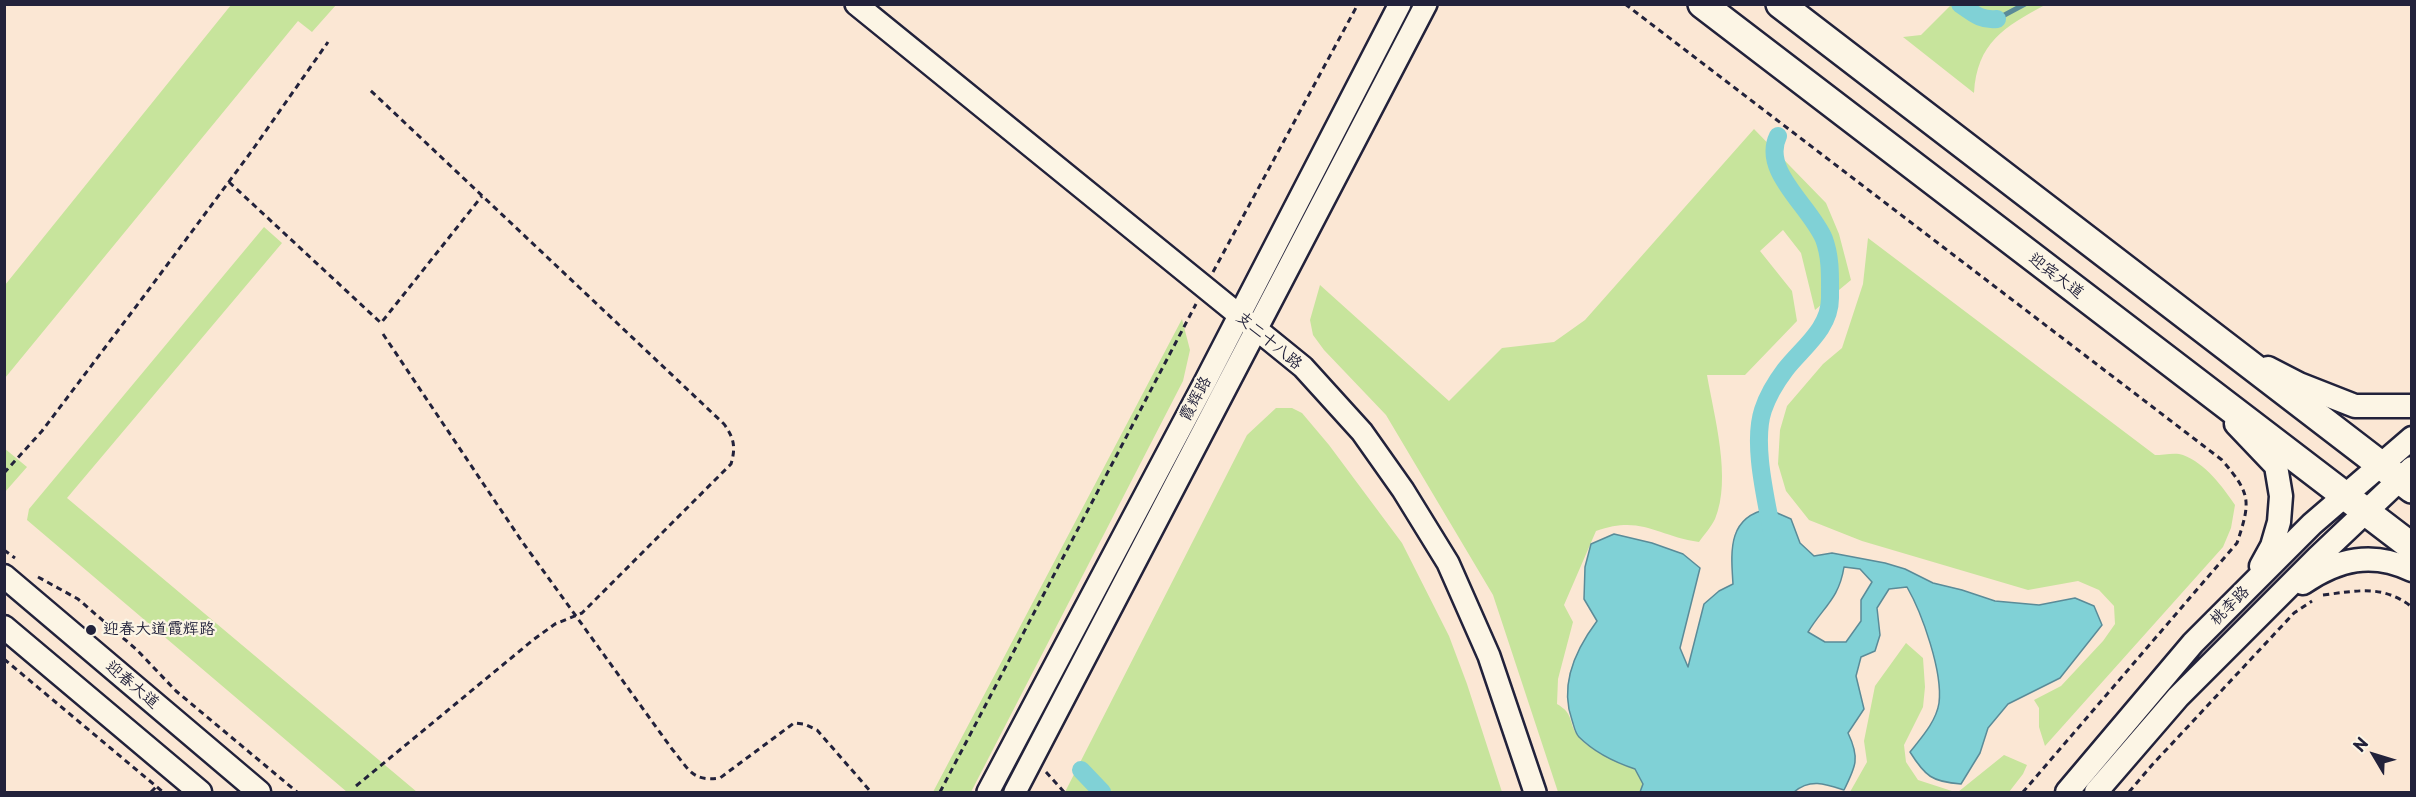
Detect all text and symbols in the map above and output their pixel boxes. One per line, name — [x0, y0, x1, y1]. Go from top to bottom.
street label: 迎宾大道 — [2025, 249, 2087, 303]
street label: 支二十八路 — [1232, 308, 1306, 374]
street label: 霞辉路 — [1176, 373, 1216, 425]
street label: 桃李路 — [2206, 582, 2254, 630]
place label: 迎春大道霞辉路 — [103, 620, 215, 640]
marker: 迎春大道霞辉路 — [84, 623, 98, 637]
street label: 迎春大道 — [101, 657, 163, 713]
north arrow — [2344, 725, 2404, 785]
text: N — [2346, 732, 2373, 756]

